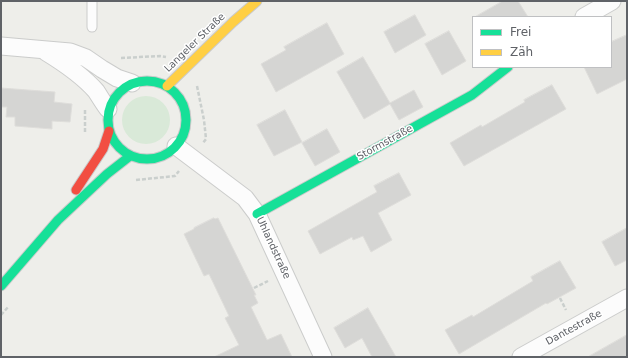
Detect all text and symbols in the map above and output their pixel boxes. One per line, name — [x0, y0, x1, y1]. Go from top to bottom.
street label: Langeler Straße — [162, 11, 228, 75]
legend — [472, 16, 612, 68]
text: Frei — [510, 25, 531, 39]
text: Zäh — [510, 45, 533, 59]
street label: Stormstraße — [355, 123, 415, 163]
street label: Uhlandstraße — [253, 215, 293, 281]
street label: Dantestraße — [544, 308, 604, 348]

